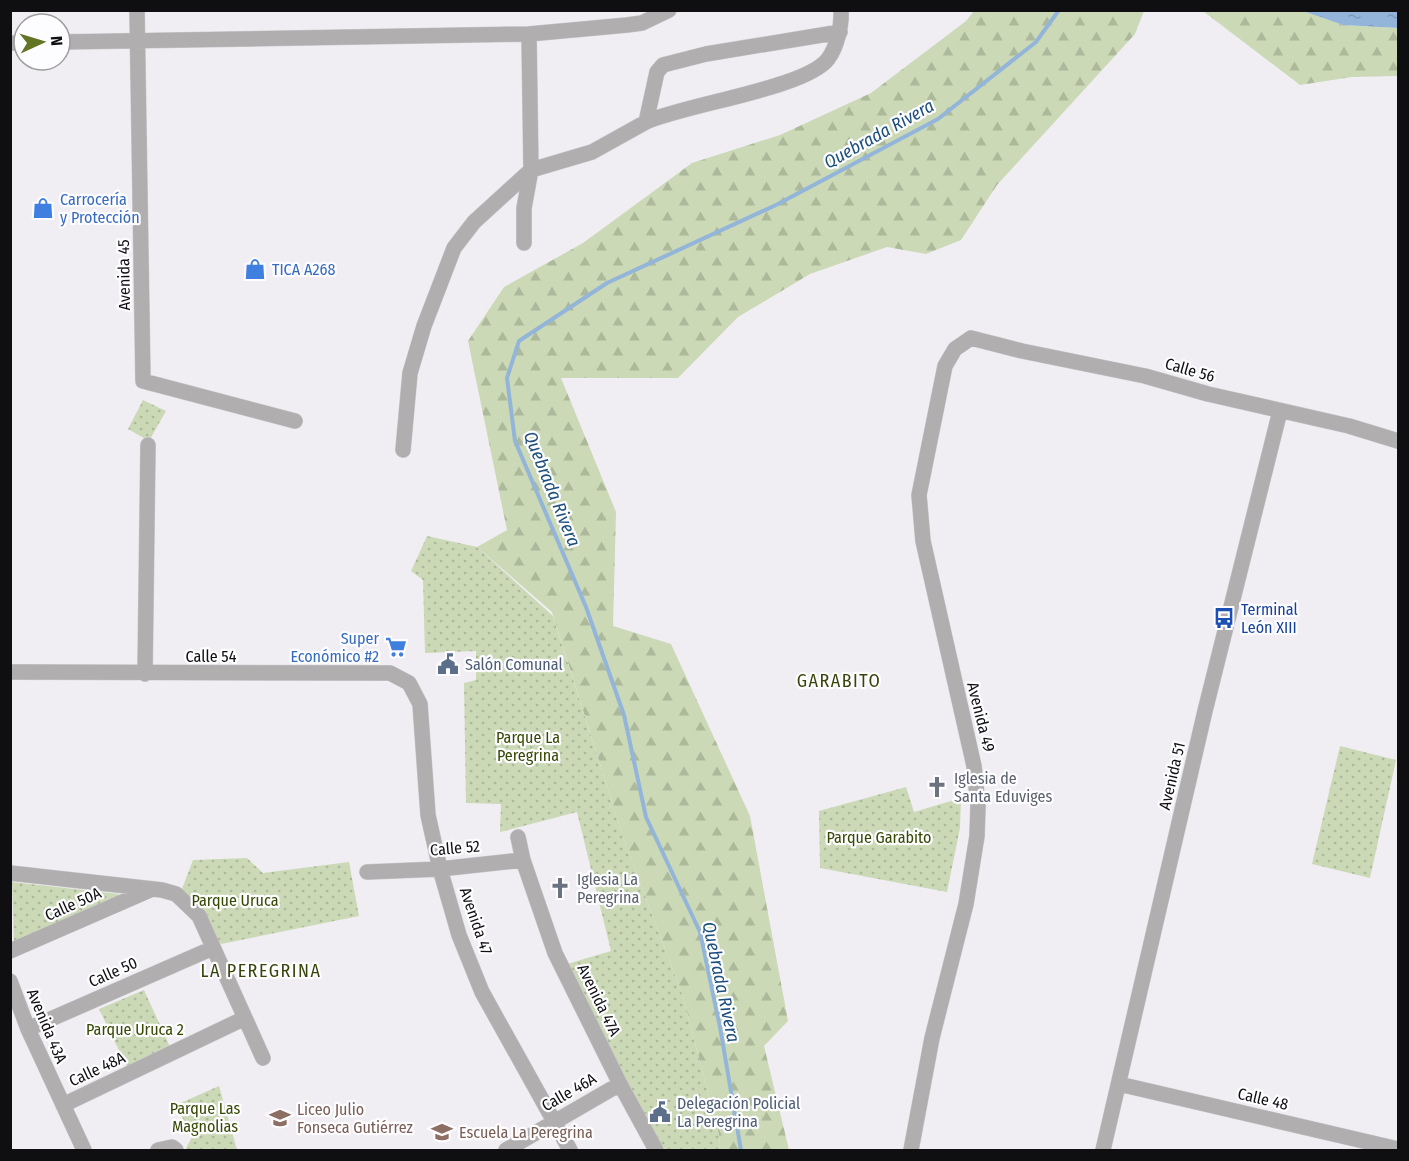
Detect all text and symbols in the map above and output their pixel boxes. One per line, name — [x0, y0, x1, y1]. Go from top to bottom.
north arrow — [12, 12, 72, 72]
text: N — [47, 36, 66, 46]
water label: Quebrada Rivera — [820, 95, 938, 173]
place label: Carrocería y Protección — [60, 190, 140, 227]
shop icon: Carrocería y Protección — [31, 196, 55, 220]
street label: Avenida 45 — [114, 239, 134, 311]
shop icon: TICA A268 — [243, 257, 267, 281]
place label: TICA A268 — [272, 260, 336, 279]
street label: Calle 56 — [1163, 354, 1217, 386]
water label: Quebrada Rivera — [519, 428, 585, 550]
place label: Terminal León XIII — [1241, 600, 1298, 637]
bus stop icon: Terminal León XIII — [1212, 606, 1236, 630]
place label: Super Económico #2 — [290, 629, 379, 666]
supermarket icon: Super Económico #2 — [384, 635, 408, 659]
street label: Calle 54 — [186, 647, 237, 666]
public building icon: Salón Comunal — [436, 652, 460, 676]
place label: Salón Comunal — [465, 655, 563, 674]
district label: GARABITO — [797, 670, 881, 692]
street label: Avenida 49 — [963, 680, 999, 754]
park label: Parque La Peregrina — [496, 728, 560, 765]
street label: Avenida 51 — [1155, 740, 1189, 812]
place label: Iglesia de Santa Eduviges — [954, 769, 1052, 806]
church icon: Iglesia de Santa Eduviges — [925, 775, 949, 799]
park label: Parque Garabito — [826, 828, 932, 847]
street label: Calle 52 — [429, 836, 481, 860]
place label: Iglesia La Peregrina — [577, 870, 639, 907]
church icon: Iglesia La Peregrina — [548, 876, 572, 900]
street label: Calle 50A — [42, 883, 105, 925]
street label: Avenida 47 — [456, 885, 497, 958]
park label: Parque Uruca — [191, 891, 279, 910]
water label: Quebrada Rivera — [698, 920, 744, 1044]
street label: Calle 50 — [86, 953, 140, 991]
district label: LA PEREGRINA — [201, 960, 321, 982]
street label: Avenida 47A — [573, 961, 625, 1040]
street label: Avenida 43A — [23, 986, 71, 1067]
park label: Parque Uruca 2 — [86, 1020, 184, 1039]
street label: Calle 48A — [66, 1047, 129, 1090]
street label: Calle 46A — [538, 1069, 600, 1115]
street label: Calle 48 — [1236, 1084, 1290, 1114]
place label: Delegación Policial La Peregrina — [677, 1094, 800, 1131]
park label: Parque Las Magnolias — [170, 1099, 240, 1136]
place label: Liceo Julio Fonseca Gutiérrez — [297, 1100, 413, 1137]
public building icon: Delegación Policial La Peregrina — [648, 1100, 672, 1124]
school or university icon: Liceo Julio Fonseca Gutiérrez — [268, 1106, 292, 1130]
school or university icon: Escuela La Peregrina — [430, 1120, 454, 1144]
place label: Escuela La Peregrina — [459, 1123, 593, 1142]

